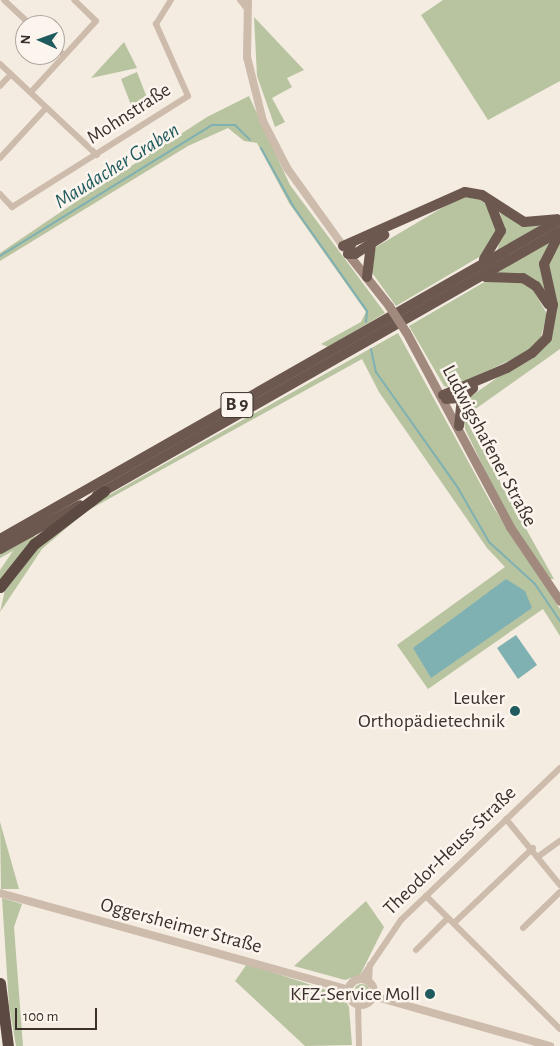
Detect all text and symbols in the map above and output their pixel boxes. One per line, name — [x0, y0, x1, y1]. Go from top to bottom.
north arrow — [15, 15, 65, 65]
text: N — [19, 34, 33, 45]
street label: Mohnstraße — [83, 78, 175, 150]
water label: Maudacher Graben — [50, 118, 184, 214]
street label: Ludwigshafener Straße — [436, 361, 542, 531]
road number: B 9 — [220, 388, 254, 422]
place label: Leuker Orthopädietechnik — [358, 687, 505, 734]
marker: Leuker Orthopädietechnik — [509, 705, 521, 717]
street label: Theodor-Heuss-Straße — [379, 781, 521, 921]
street label: Oggersheimer Straße — [98, 893, 264, 959]
place label: KFZ-Service Moll — [290, 982, 420, 1006]
marker: KFZ-Service Moll — [424, 988, 436, 1000]
scale bar — [18, 998, 100, 1030]
text: 100 m — [23, 1009, 58, 1024]

